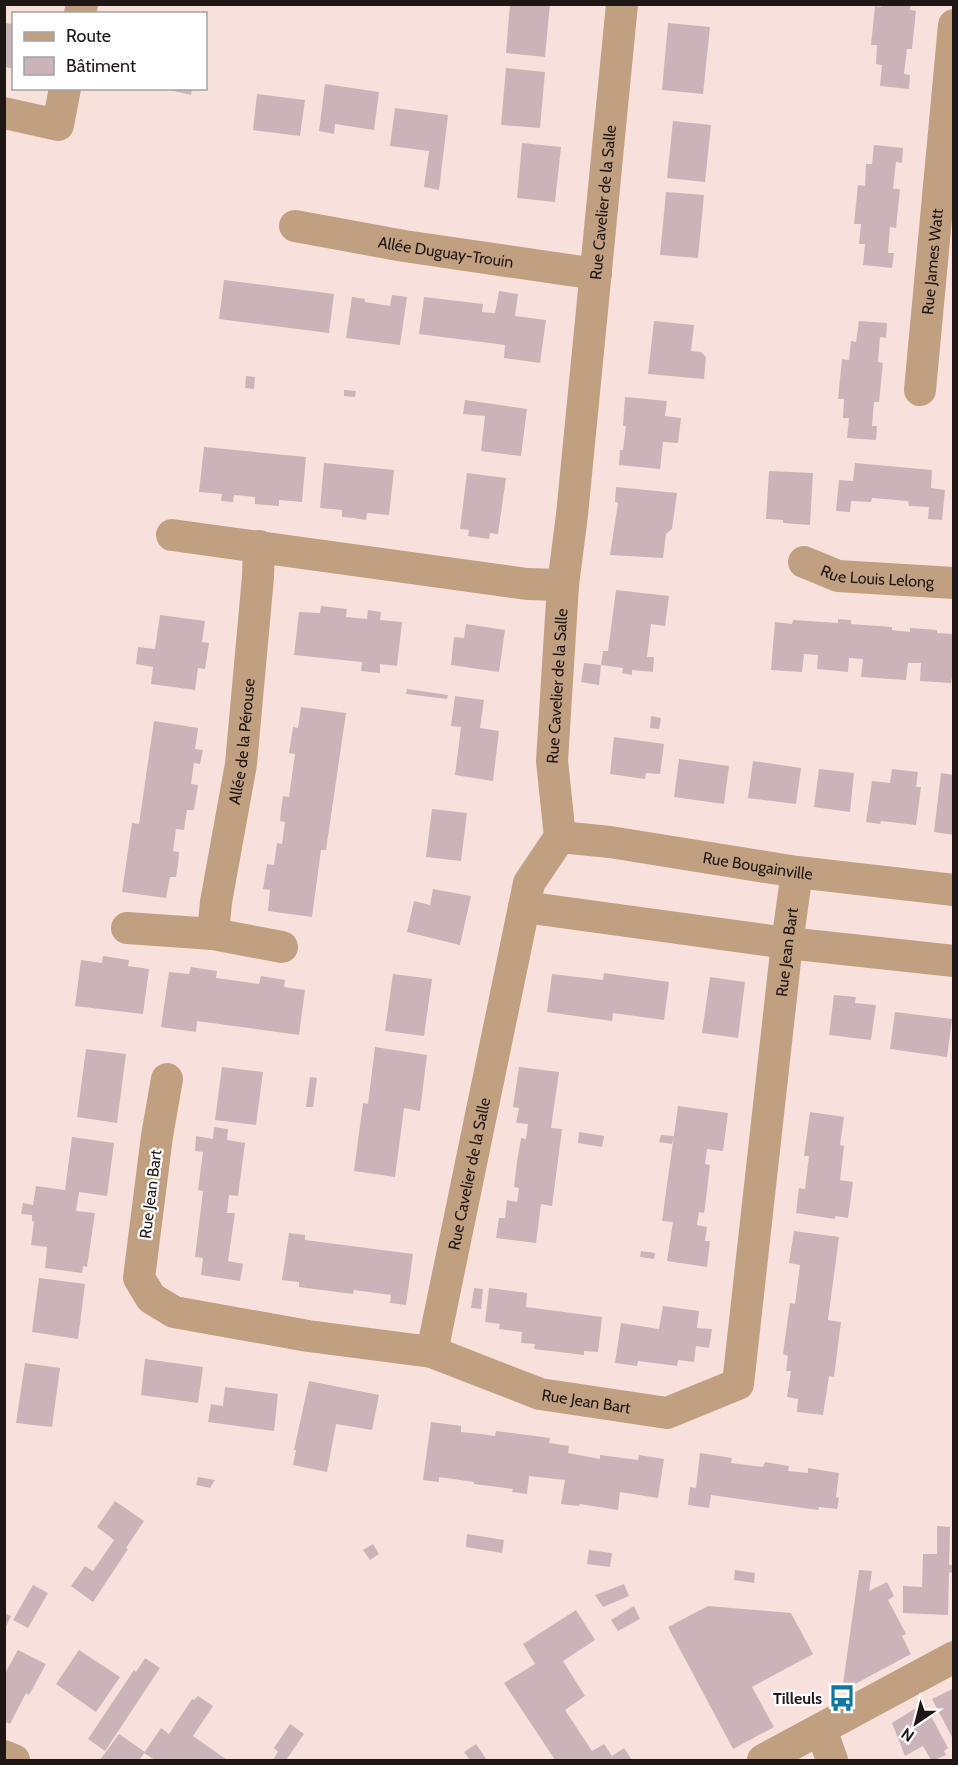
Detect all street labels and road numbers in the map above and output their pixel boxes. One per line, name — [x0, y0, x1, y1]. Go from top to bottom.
street label: Rue Cavelier de la Salle — [586, 124, 620, 281]
street label: Rue James Watt — [918, 207, 947, 316]
street label: Allée Duguay-Trouin — [376, 232, 515, 272]
street label: Rue Louis Lelong — [818, 561, 936, 592]
street label: Rue Cavelier de la Salle — [543, 608, 572, 764]
street label: Allée de la Pérouse — [225, 677, 259, 806]
street label: Rue Bougainville — [701, 848, 814, 884]
street label: Rue Jean Bart — [772, 906, 802, 998]
street label: Rue Cavelier de la Salle — [444, 1096, 494, 1252]
street label: Rue Jean Bart — [136, 1148, 165, 1240]
street label: Rue Jean Bart — [540, 1385, 632, 1418]

